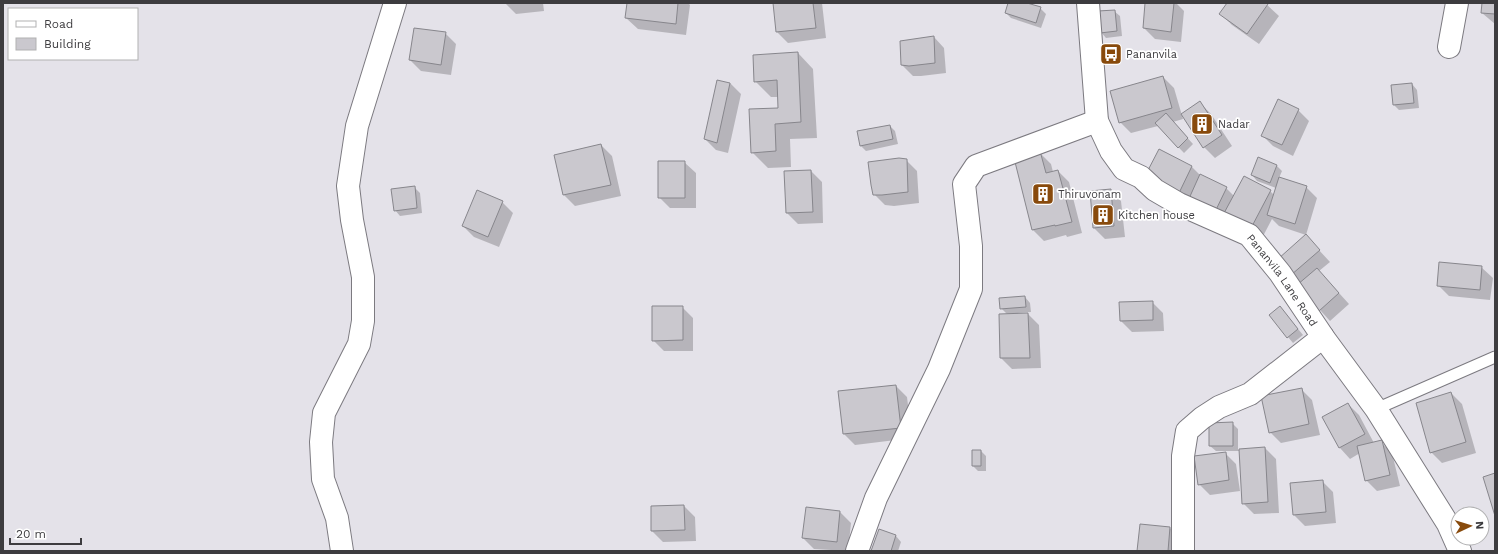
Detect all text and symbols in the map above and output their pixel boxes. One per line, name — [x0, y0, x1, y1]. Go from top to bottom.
legend — [8, 8, 138, 60]
text: Road — [44, 17, 73, 31]
text: Building — [44, 37, 91, 51]
bus stop icon: Pananvila — [1098, 41, 1124, 67]
place label: Pananvila — [1126, 48, 1177, 61]
building icon: Nadar — [1189, 111, 1215, 137]
place label: Nadar — [1218, 118, 1250, 131]
building icon: Thiruvonam — [1030, 181, 1056, 207]
place label: Thiruvonam — [1058, 188, 1121, 201]
building icon: Kitchen house — [1090, 202, 1116, 228]
place label: Kitchen house — [1118, 209, 1195, 222]
street label: Pananvila Lane Road — [1244, 231, 1320, 329]
north arrow — [1450, 506, 1490, 546]
scale bar — [10, 520, 81, 546]
text: N — [1473, 521, 1486, 530]
text: 20 m — [16, 527, 46, 541]

